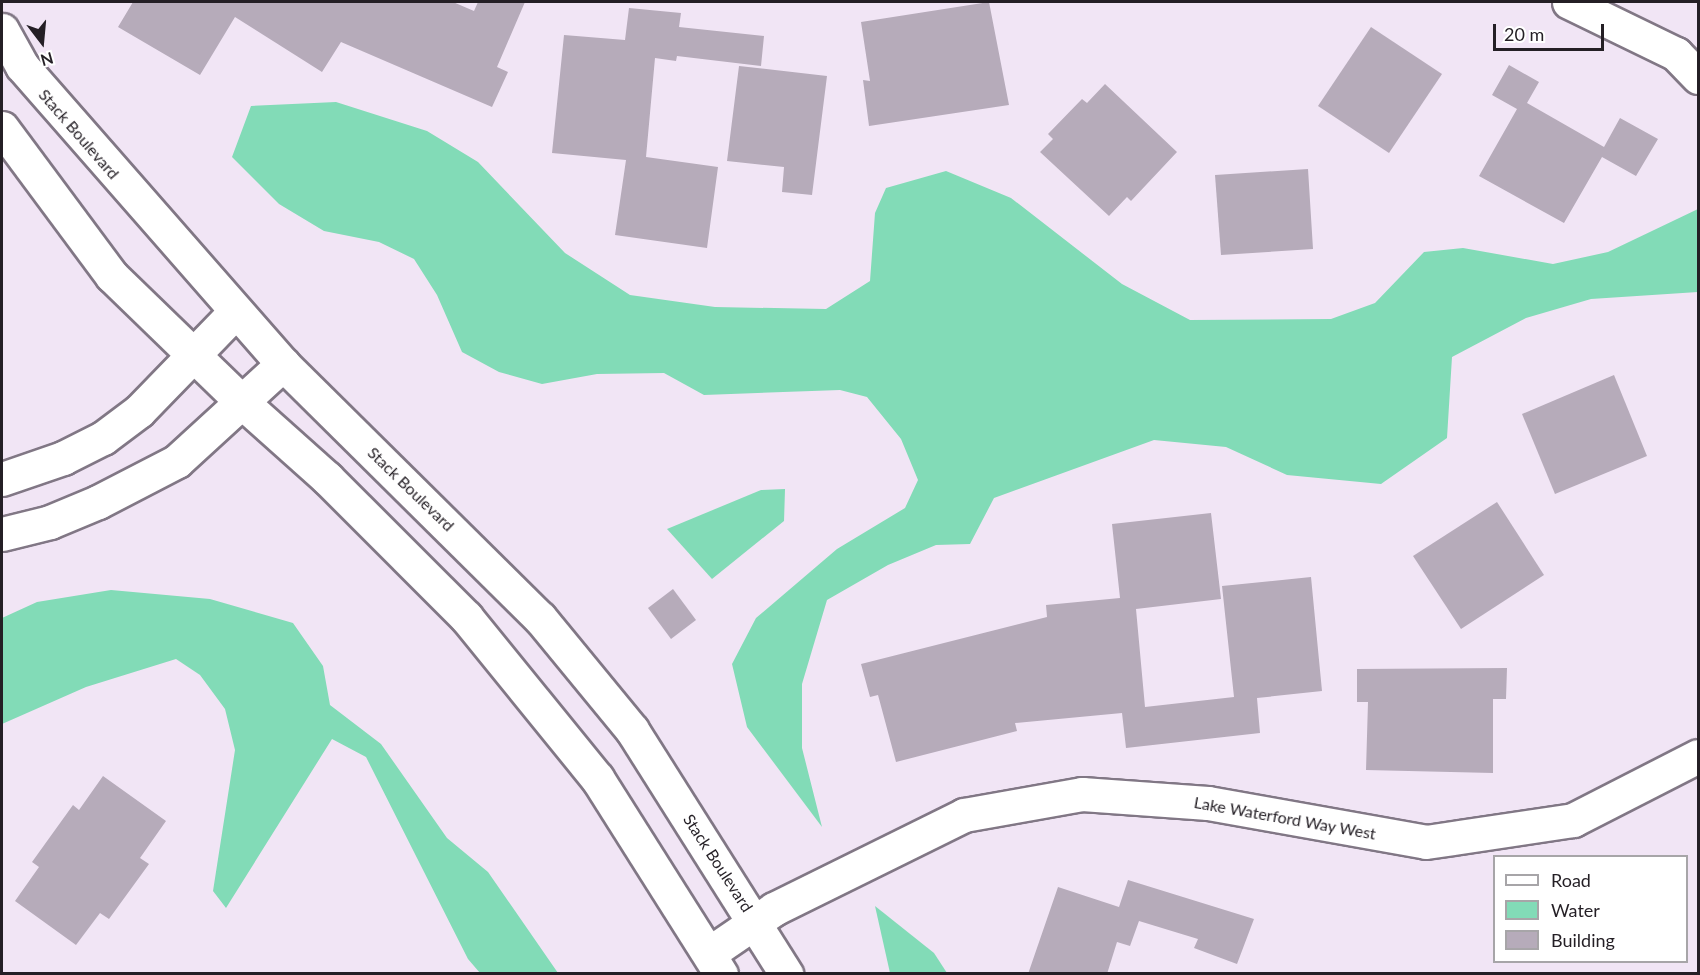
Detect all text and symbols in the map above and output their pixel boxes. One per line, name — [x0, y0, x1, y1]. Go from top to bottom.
north arrow — [12, 12, 72, 72]
scale bar — [1496, 12, 1607, 50]
text: 20 m — [1504, 23, 1544, 45]
text: N — [39, 49, 56, 71]
street label: Stack Boulevard — [35, 85, 123, 183]
street label: Stack Boulevard — [364, 443, 458, 535]
street label: Lake Waterford Way West — [1192, 792, 1378, 844]
street label: Stack Boulevard — [679, 811, 757, 915]
legend — [1493, 855, 1688, 963]
text: Road — [1551, 869, 1591, 891]
text: Water — [1551, 899, 1600, 921]
text: Building — [1551, 929, 1615, 951]

